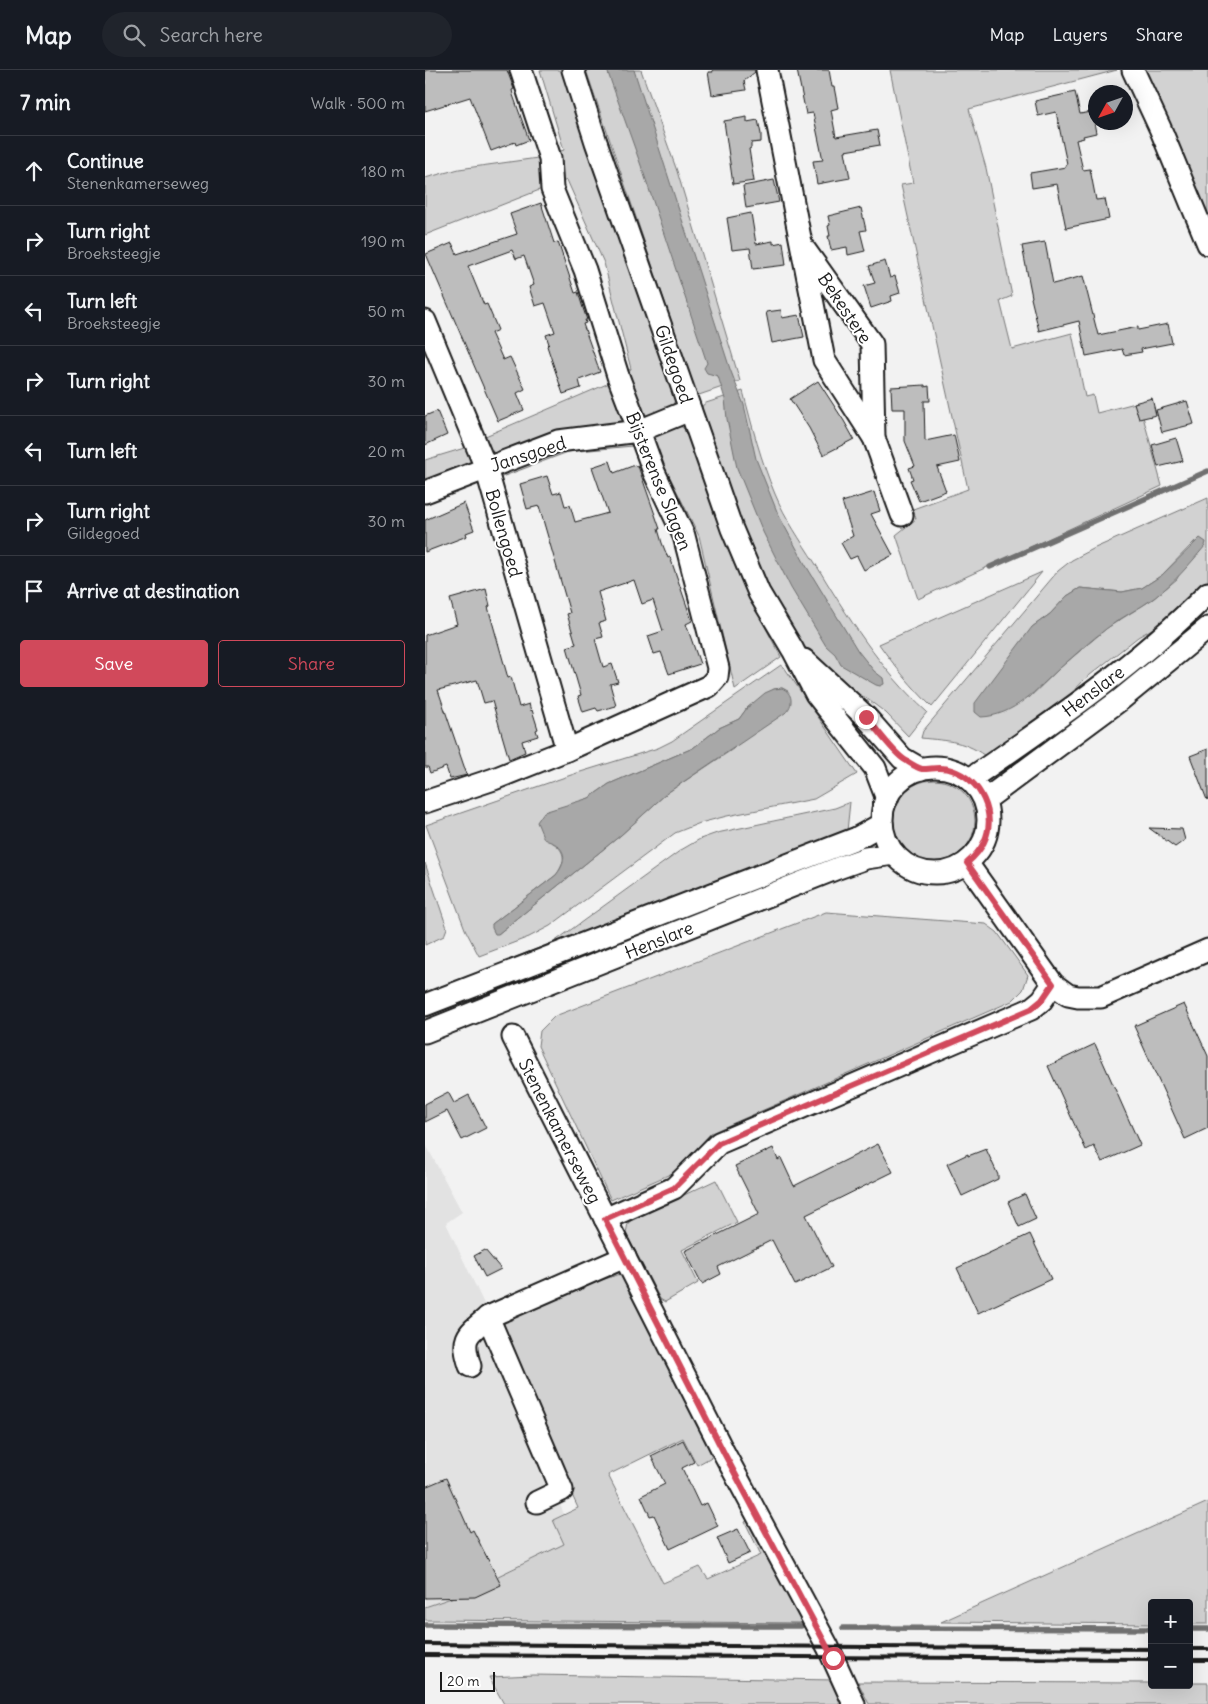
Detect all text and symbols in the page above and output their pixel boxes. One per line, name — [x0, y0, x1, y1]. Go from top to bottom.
search box — [102, 12, 452, 57]
text: Map — [25, 20, 72, 50]
icon: search — [120, 21, 148, 49]
text: Search here — [160, 23, 263, 47]
text: Map — [989, 23, 1024, 46]
text: Layers — [1052, 23, 1108, 46]
text: Share — [1136, 23, 1183, 46]
north arrow — [1088, 85, 1133, 130]
text: 7 min — [20, 89, 71, 116]
text: Walk · 500 m — [311, 93, 405, 113]
text: Continue — [67, 149, 144, 173]
icon: ahead — [20, 157, 48, 185]
text: 180 m — [361, 161, 405, 181]
text: Stenenkamerseweg — [67, 173, 209, 193]
text: Turn right — [67, 219, 150, 243]
icon: right — [20, 227, 48, 255]
text: 190 m — [361, 231, 405, 251]
text: Broeksteegje — [67, 243, 161, 263]
street label: Bekestere — [813, 268, 877, 348]
text: Turn left — [67, 289, 137, 313]
icon: left — [20, 297, 48, 325]
text: 50 m — [367, 301, 405, 321]
text: Broeksteegje — [67, 313, 161, 333]
street label: Gildegoed — [650, 322, 698, 407]
icon: right — [20, 367, 48, 395]
text: Turn right — [67, 369, 150, 393]
text: 30 m — [368, 371, 405, 391]
street label: Bijsterense Slagen — [621, 408, 697, 554]
street label: Jansgoed — [487, 431, 569, 477]
icon: left — [20, 437, 48, 465]
text: Turn left — [67, 439, 137, 463]
text: 20 m — [368, 441, 405, 461]
street label: Bollengoed — [480, 486, 528, 580]
text: Turn right — [67, 499, 150, 523]
icon: right — [20, 507, 48, 535]
text: 30 m — [368, 511, 405, 531]
text: Gildegoed — [67, 523, 140, 543]
icon: arrive — [20, 577, 48, 605]
text: Arrive at destination — [67, 579, 240, 603]
button: Save — [20, 640, 208, 687]
button: Share — [218, 640, 405, 687]
street label: Henslare — [1057, 660, 1129, 722]
route end — [855, 706, 878, 729]
street label: Henslare — [621, 916, 697, 964]
street label: Stenenkamerseweg — [513, 1055, 607, 1207]
map controls — [1148, 1599, 1193, 1689]
button: + — [1148, 1599, 1193, 1644]
button: − — [1148, 1644, 1193, 1689]
route start — [822, 1647, 845, 1670]
scale bar — [440, 1669, 495, 1692]
text: 20 m — [447, 1672, 480, 1690]

